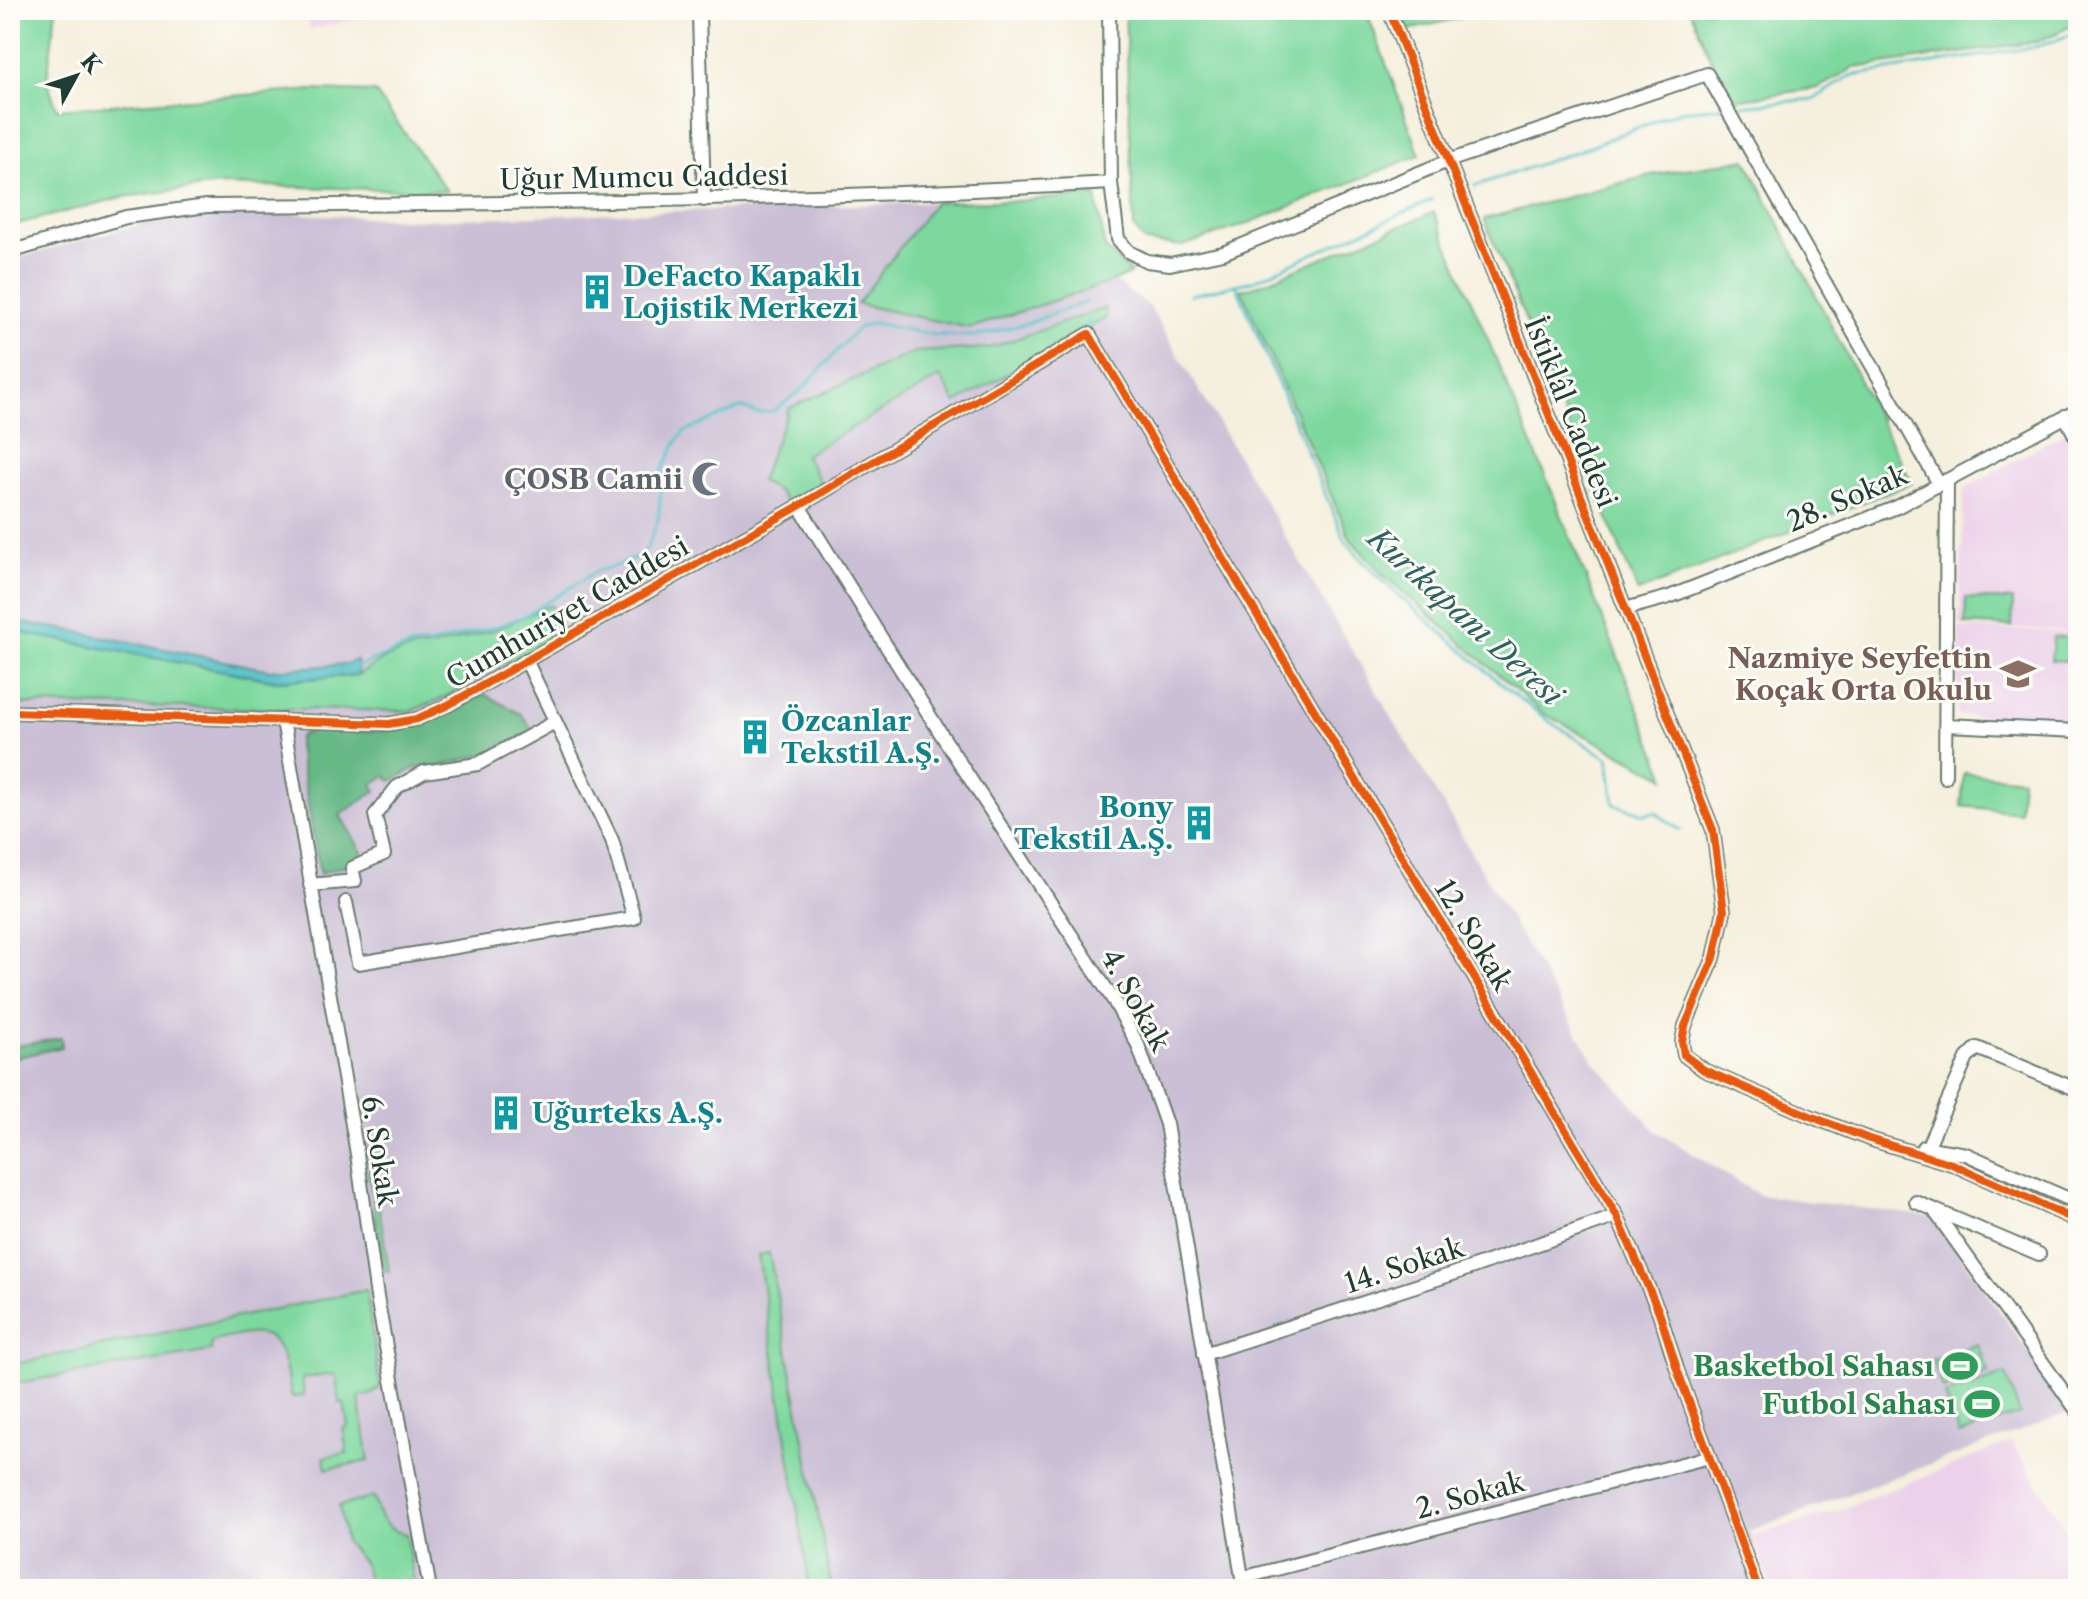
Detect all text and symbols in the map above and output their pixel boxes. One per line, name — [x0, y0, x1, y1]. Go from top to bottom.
north arrow — [36, 36, 116, 116]
text: K — [75, 48, 108, 80]
street label: Uğur Mumcu Caddesi — [499, 157, 789, 197]
place label: DeFacto Kapaklı Lojistik Merkezi — [623, 259, 861, 325]
building icon: DeFacto Kapaklı Lojistik Merkezi — [578, 273, 616, 311]
street label: İstiklâl Caddesi — [1517, 312, 1625, 512]
street label: 28. Sokak — [1781, 457, 1914, 539]
mosque icon: ÇOSB Camii — [690, 460, 728, 498]
place label: ÇOSB Camii — [504, 462, 683, 496]
water label: Kurtkapanı Deresi — [1359, 518, 1572, 715]
street label: Cumhuriyet Caddesi — [440, 529, 694, 695]
place label: Nazmiye Seyfettin Koçak Orta Okulu — [1727, 641, 1992, 707]
school or university icon: Nazmiye Seyfettin Koçak Orta Okulu — [1999, 655, 2037, 693]
place label: Özcanlar Tekstil A.Ş. — [781, 704, 940, 770]
building icon: Özcanlar Tekstil A.Ş. — [736, 718, 774, 756]
place label: Bony Tekstil A.Ş. — [1014, 790, 1174, 856]
building icon: Bony Tekstil A.Ş. — [1180, 804, 1218, 842]
street label: 12. Sokak — [1428, 873, 1521, 998]
street label: 4. Sokak — [1094, 943, 1179, 1059]
street label: 6. Sokak — [354, 1093, 406, 1211]
building icon: Uğurteks A.Ş. — [487, 1094, 525, 1132]
place label: Uğurteks A.Ş. — [532, 1096, 723, 1130]
street label: 14. Sokak — [1340, 1229, 1470, 1300]
sports icon: Basketbol Sahası — [1941, 1347, 1979, 1385]
place label: Basketbol Sahası — [1693, 1349, 1934, 1383]
sports icon: Futbol Sahası — [1963, 1385, 2001, 1423]
place label: Futbol Sahası — [1762, 1387, 1956, 1421]
street label: 2. Sokak — [1412, 1464, 1530, 1526]

